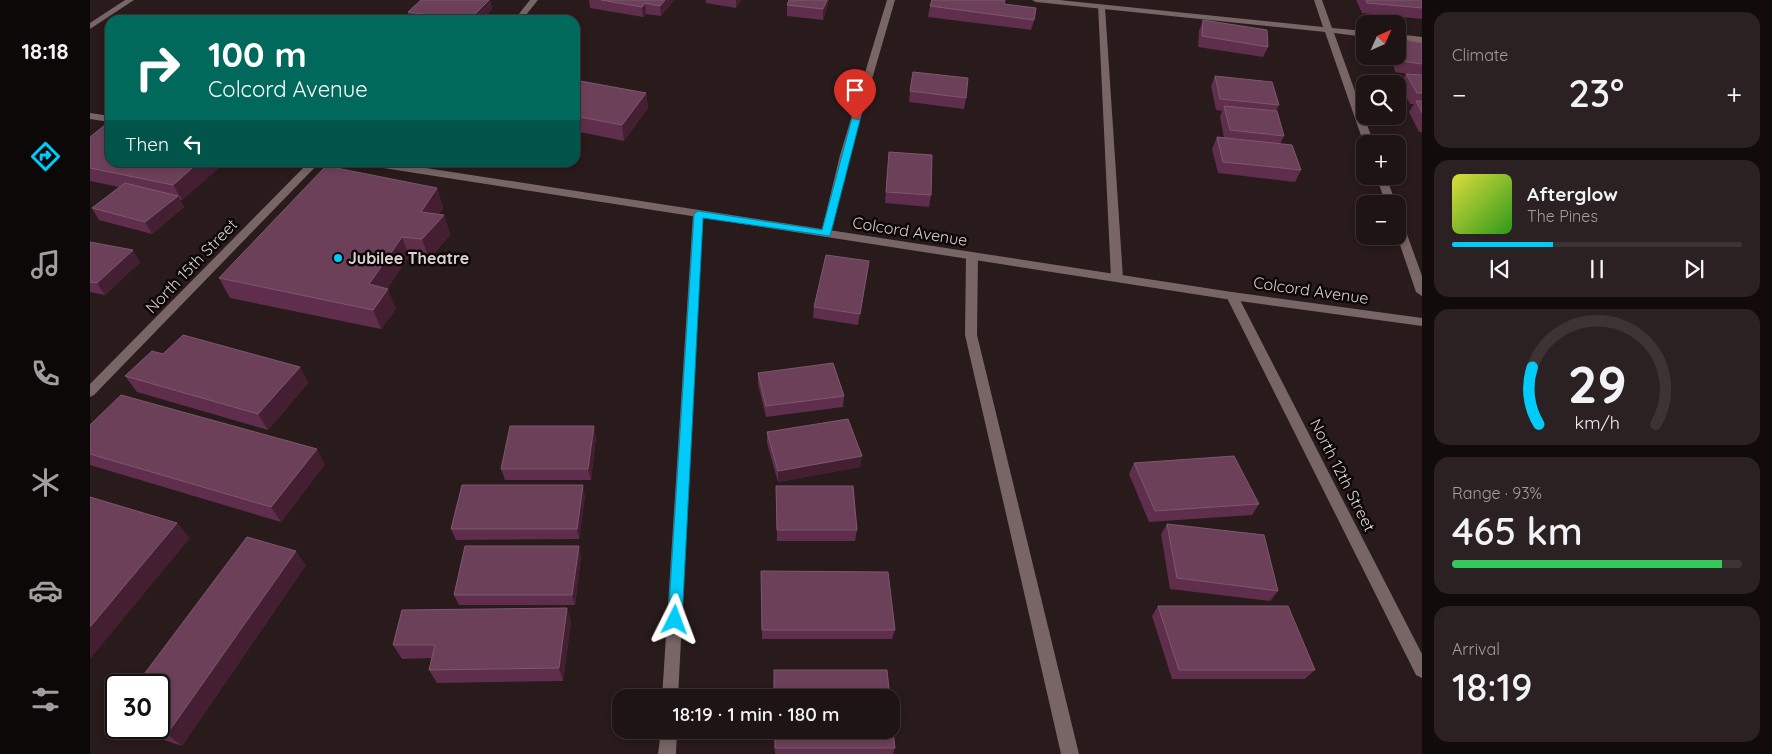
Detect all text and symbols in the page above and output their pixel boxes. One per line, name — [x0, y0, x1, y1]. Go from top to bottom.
north arrow — [1356, 15, 1406, 65]
map controls — [1356, 15, 1406, 245]
text: 100 m — [208, 32, 307, 76]
icon: right — [125, 35, 190, 100]
text: 18:18 — [21, 37, 69, 65]
text: Climate — [1452, 45, 1508, 65]
pin — [834, 69, 876, 120]
text: 23° — [1568, 69, 1624, 117]
text: Colcord Avenue — [208, 75, 368, 103]
button: search — [1356, 75, 1406, 125]
icon: arrive — [841, 76, 869, 104]
text: − — [1452, 77, 1467, 112]
text: + — [1726, 77, 1742, 112]
icon: left — [179, 130, 207, 158]
text: Then — [125, 132, 169, 156]
button: + — [1356, 135, 1406, 185]
icon: directions — [28, 139, 63, 174]
text: Afterglow — [1527, 182, 1618, 206]
button: − — [1356, 195, 1406, 245]
text: The Pines — [1527, 206, 1598, 226]
street label: Colcord Avenue — [851, 212, 969, 250]
street label: North 15th Street — [141, 215, 241, 317]
icon: music — [28, 247, 63, 282]
place label: Jubilee Theatre — [348, 248, 469, 268]
marker: Jubilee Theatre — [332, 252, 344, 264]
icon: previous — [1486, 255, 1514, 283]
icon: pause — [1583, 255, 1611, 283]
icon: next — [1680, 255, 1708, 283]
street label: Colcord Avenue — [1252, 272, 1370, 308]
text: 29 — [1567, 351, 1627, 416]
icon: phone — [28, 356, 63, 391]
text: km/h — [1574, 411, 1620, 433]
street label: North 12th Street — [1306, 415, 1380, 535]
icon: climate — [28, 465, 63, 500]
text: Range · 93% — [1452, 483, 1542, 503]
text: 465 km — [1452, 507, 1583, 555]
icon: car — [28, 573, 63, 608]
position arrow — [648, 593, 700, 645]
text: Arrival — [1452, 639, 1500, 659]
text: 18:19 — [1452, 663, 1533, 711]
speed limit sign: 30 — [105, 674, 170, 739]
icon: filters — [28, 682, 63, 717]
text: 18:19 · 1 min · 180 m — [672, 702, 840, 726]

